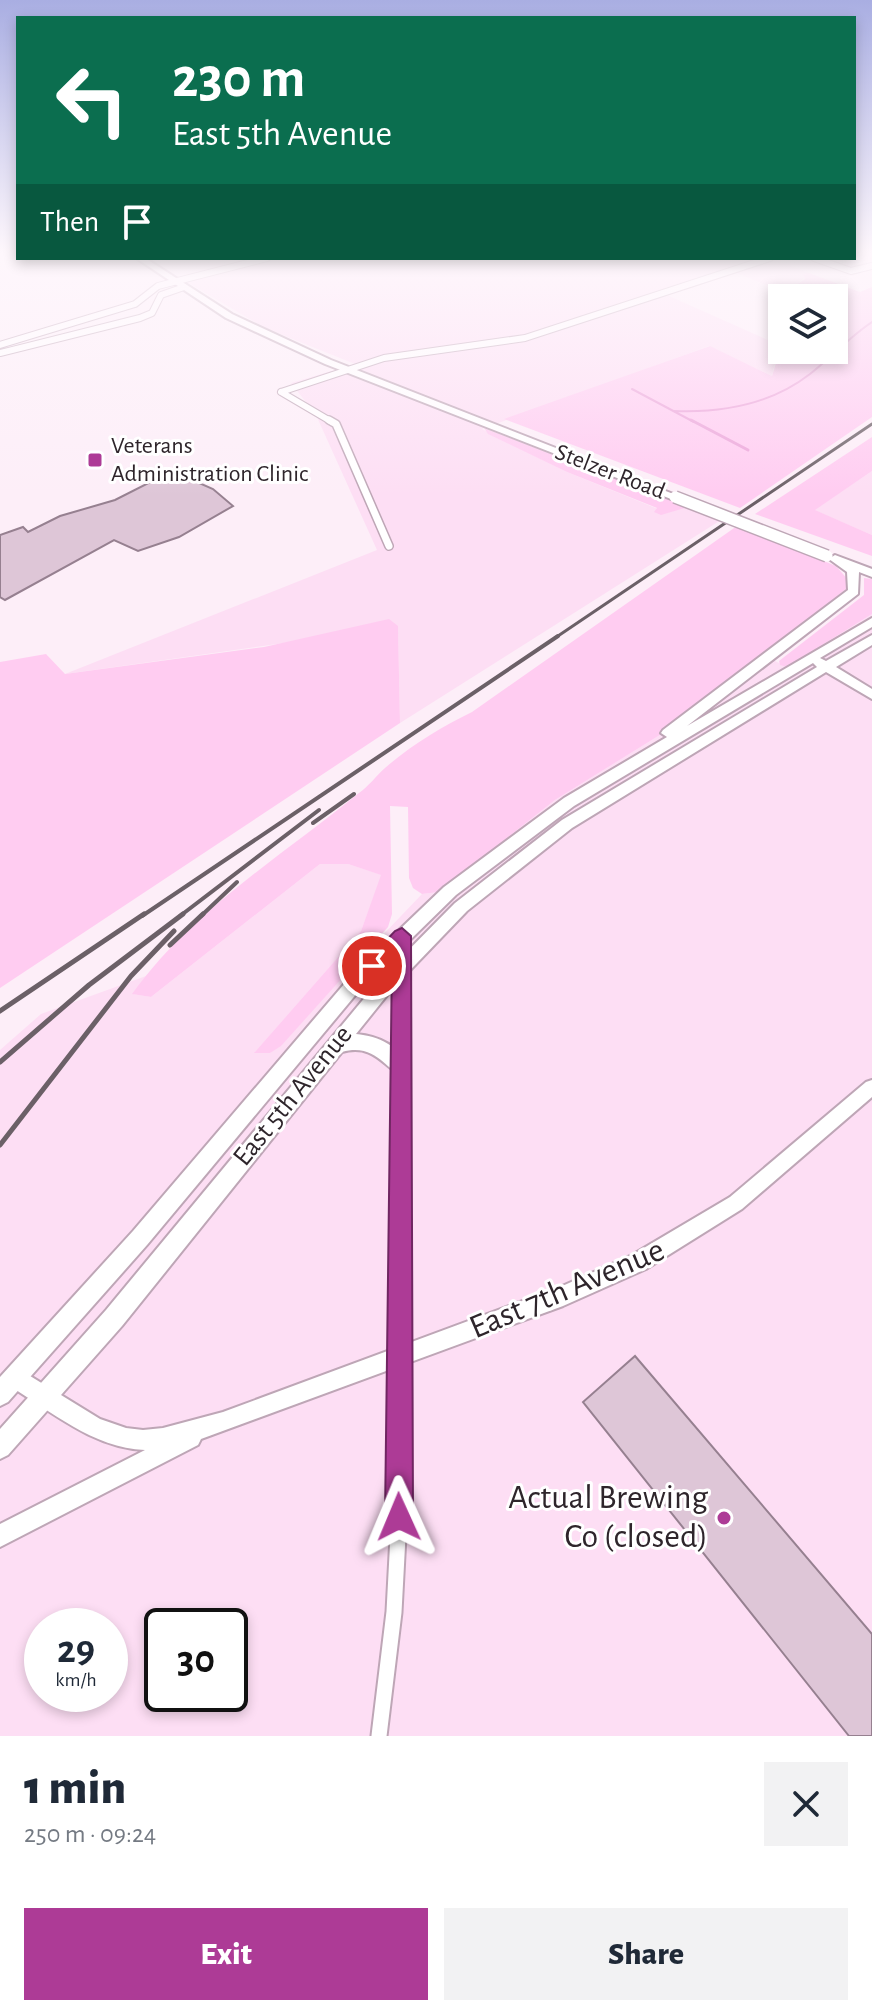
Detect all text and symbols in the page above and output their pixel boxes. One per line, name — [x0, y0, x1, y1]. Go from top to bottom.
icon: left — [40, 48, 144, 152]
text: 230 m — [172, 51, 305, 107]
text: East 5th Avenue — [172, 116, 392, 152]
icon: arrive — [115, 200, 159, 244]
text: Then — [40, 207, 99, 237]
map controls — [768, 284, 848, 364]
button: layers — [768, 284, 848, 364]
place label: Veterans Administration Clinic — [111, 434, 308, 486]
street label: Stelzer Road — [552, 440, 668, 504]
marker: Veterans Administration Clinic — [86, 451, 104, 469]
pin — [338, 932, 406, 1000]
icon: arrive — [350, 944, 394, 988]
street label: East 5th Avenue — [228, 1021, 358, 1171]
street label: East 7th Avenue — [465, 1233, 669, 1345]
position arrow — [357, 1475, 441, 1559]
place label: Actual Brewing Co (closed) — [508, 1481, 708, 1554]
marker: Actual Brewing Co (closed) — [715, 1509, 733, 1527]
speed limit sign: 30 — [144, 1608, 248, 1712]
text: 29 — [57, 1630, 95, 1670]
text: km/h — [55, 1670, 97, 1690]
button: close — [764, 1762, 848, 1846]
text: 1 min — [24, 1765, 126, 1813]
text: 250 m · 09:24 — [24, 1821, 156, 1847]
button: Exit — [24, 1908, 428, 2000]
button: Share — [444, 1908, 848, 2000]

